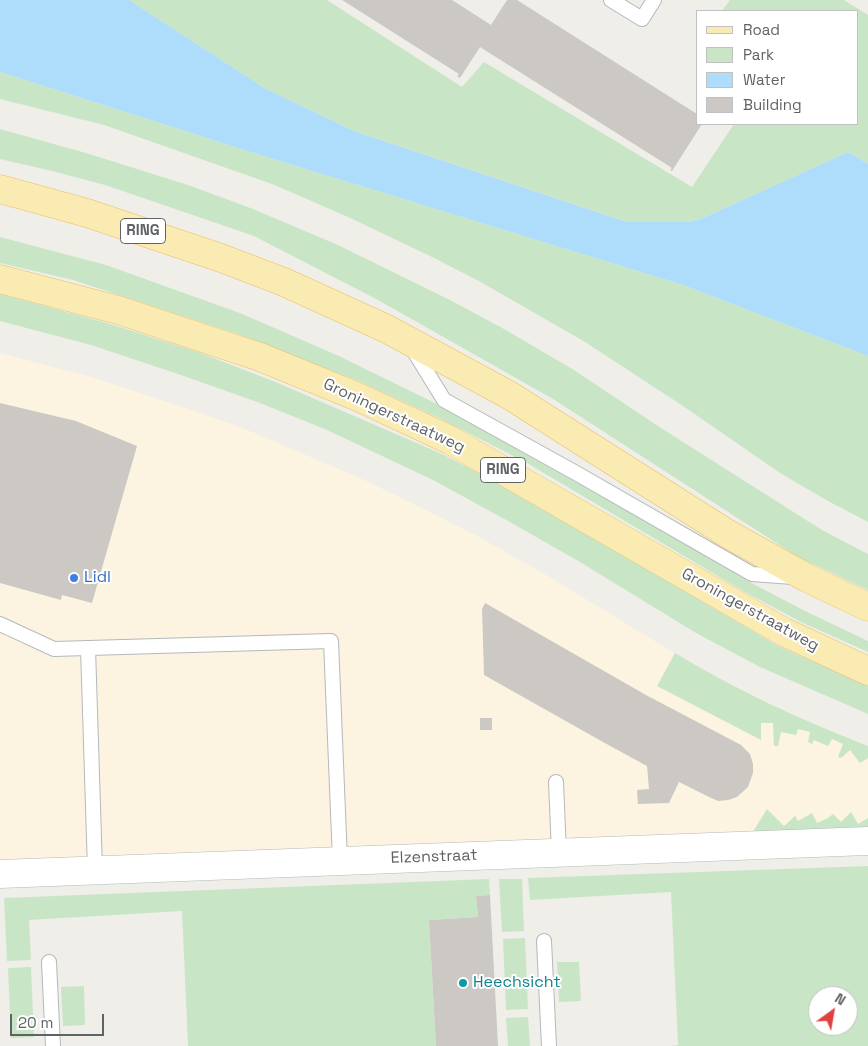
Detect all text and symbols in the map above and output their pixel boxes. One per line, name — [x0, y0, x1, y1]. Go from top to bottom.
legend — [696, 10, 858, 125]
text: Road — [743, 20, 780, 39]
text: Park — [743, 45, 774, 64]
text: Water — [743, 70, 785, 89]
text: Building — [743, 95, 802, 114]
road number: RING — [120, 218, 166, 244]
street label: Groningerstraatweg — [320, 375, 468, 457]
road number: RING — [480, 458, 526, 482]
street label: Groningerstraatweg — [678, 564, 822, 656]
place label: Lidl — [84, 568, 111, 588]
marker: Lidl — [68, 572, 80, 584]
street label: Elzenstraat — [390, 846, 478, 868]
place label: Heechsicht — [473, 973, 561, 993]
marker: Heechsicht — [457, 977, 469, 989]
north arrow — [808, 986, 858, 1036]
text: N — [832, 989, 849, 1009]
scale bar — [12, 1004, 106, 1036]
text: 20 m — [18, 1013, 53, 1032]

